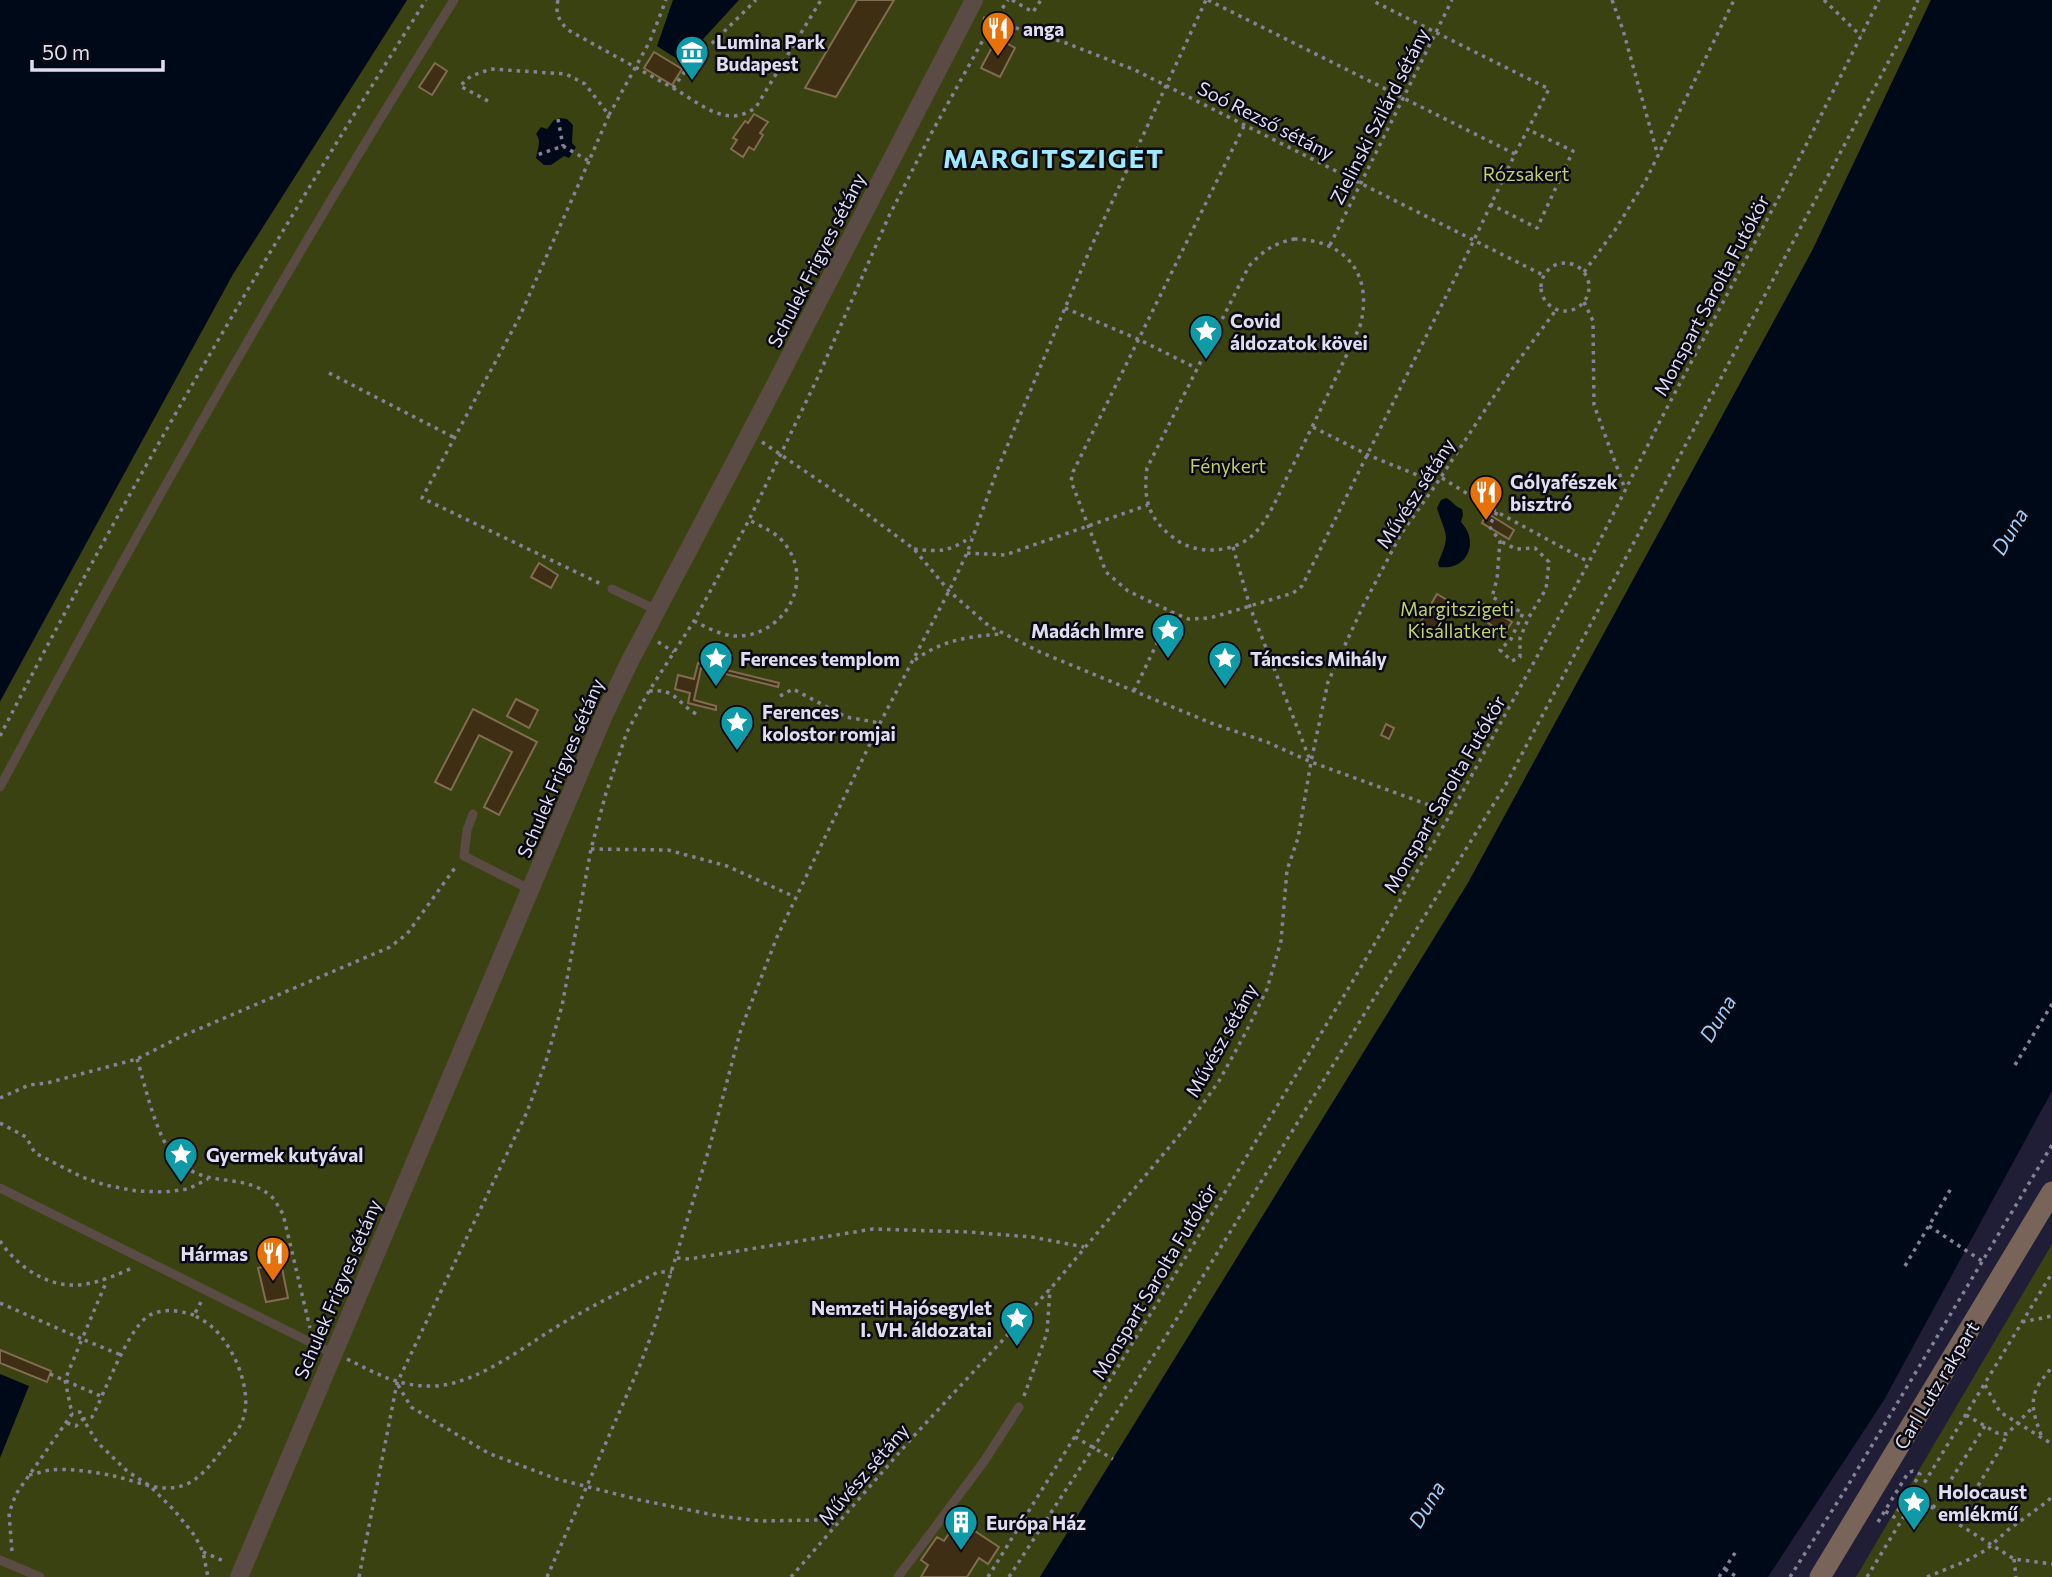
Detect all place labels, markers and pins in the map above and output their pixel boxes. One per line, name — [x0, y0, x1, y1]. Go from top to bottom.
restaurant icon: anga — [979, 9, 1017, 58]
place label: anga — [1023, 17, 1064, 40]
place label: Lumina Park Budapest — [716, 30, 826, 75]
museum icon: Lumina Park Budapest — [673, 33, 711, 82]
place label: Covid áldozatok kövei — [1230, 309, 1368, 354]
place icon: Covid áldozatok kövei — [1187, 312, 1225, 361]
place label: Gólyafészek bisztró — [1510, 470, 1618, 515]
restaurant icon: Gólyafészek bisztró — [1467, 473, 1505, 522]
place icon: Madách Imre — [1149, 611, 1187, 660]
place label: Madách Imre — [1031, 619, 1144, 642]
place icon: Ferences templom — [697, 639, 735, 688]
place icon: Táncsics Mihály — [1206, 639, 1244, 688]
place label: Ferences templom — [740, 647, 900, 670]
place label: Táncsics Mihály — [1250, 647, 1388, 670]
place label: Ferences kolostor romjai — [762, 700, 896, 745]
place icon: Ferences kolostor romjai — [718, 703, 756, 752]
place icon: Gyermek kutyával — [162, 1135, 200, 1184]
place label: Gyermek kutyával — [206, 1143, 363, 1166]
restaurant icon: Hármas — [254, 1234, 292, 1283]
place label: Hármas — [181, 1242, 248, 1265]
place label: Nemzeti Hajósegylet I. VH. áldozatai — [811, 1296, 992, 1341]
place icon: Nemzeti Hajósegylet I. VH. áldozatai — [998, 1299, 1036, 1348]
place label: Holocaust emlékmű — [1938, 1480, 2027, 1525]
place icon: Holocaust emlékmű — [1895, 1483, 1933, 1532]
building icon: Európa Ház — [942, 1503, 980, 1552]
place label: Európa Ház — [986, 1511, 1086, 1534]

